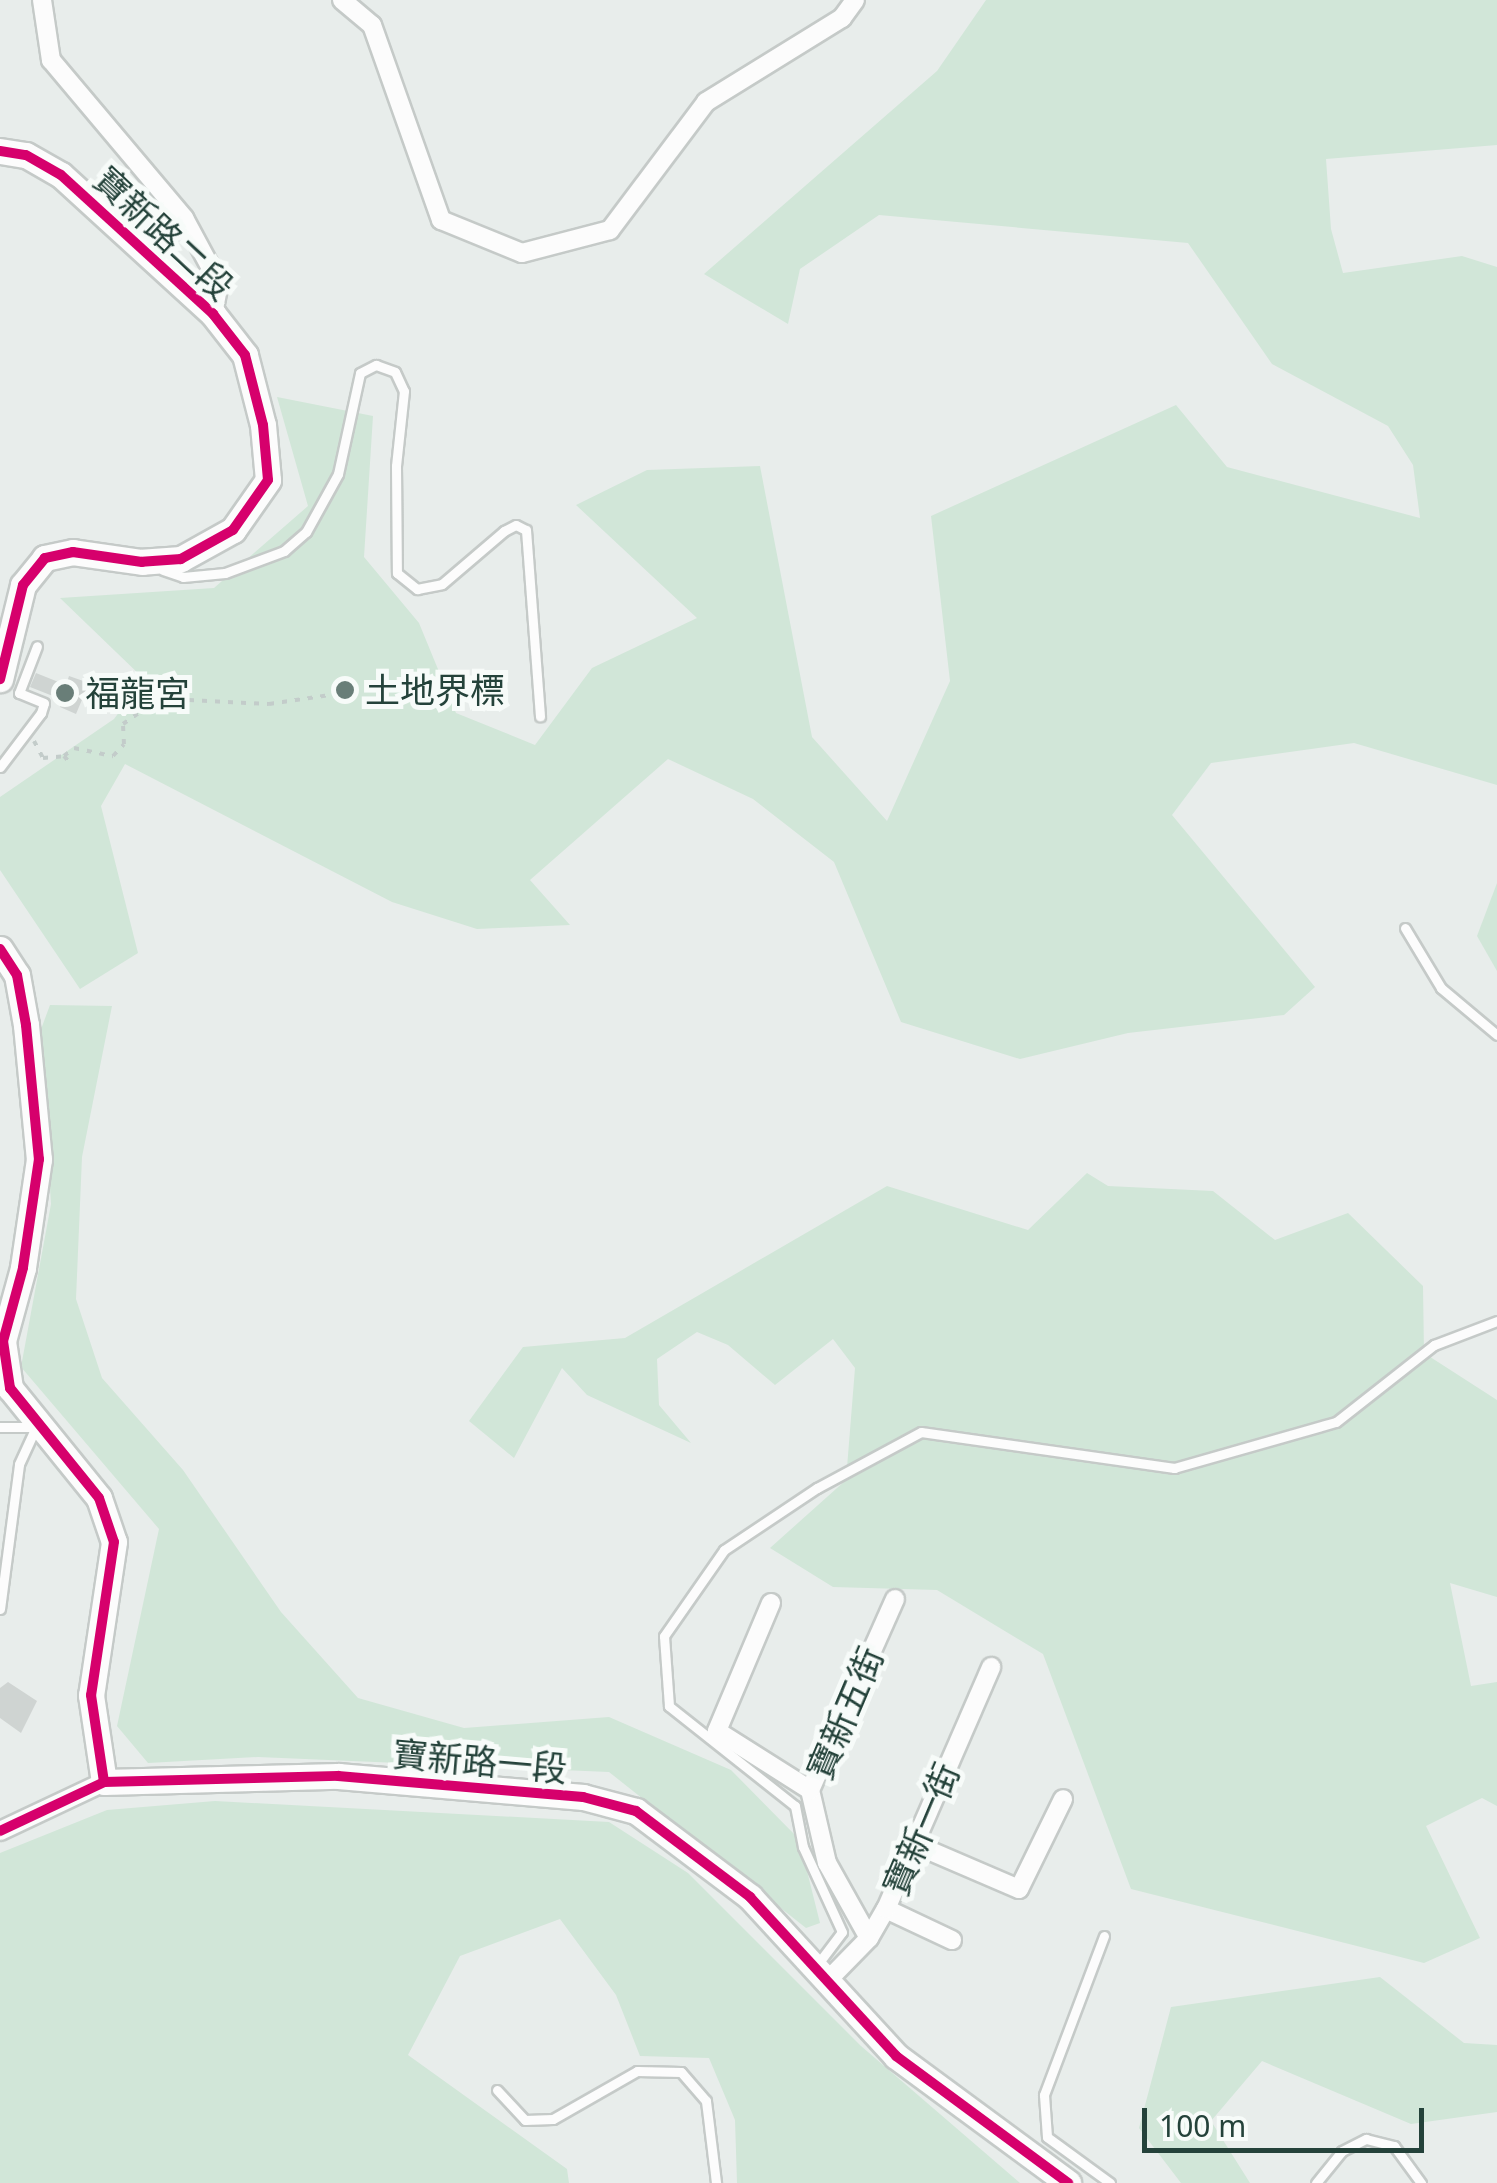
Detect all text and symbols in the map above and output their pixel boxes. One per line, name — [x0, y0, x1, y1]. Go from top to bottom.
street label: 寶新路二段 — [86, 158, 242, 308]
place label: 土地界標 — [365, 669, 505, 711]
place label: 福龍宮 — [85, 672, 190, 714]
marker: 土地界標 — [334, 679, 356, 701]
marker: 福龍宮 — [54, 682, 76, 704]
street label: 寶新五街 — [798, 1640, 892, 1786]
street label: 寶新路一段 — [391, 1732, 569, 1790]
street label: 寶新一街 — [874, 1756, 968, 1902]
scale bar — [1147, 2088, 1430, 2150]
text: 100 m — [1159, 2105, 1246, 2146]

